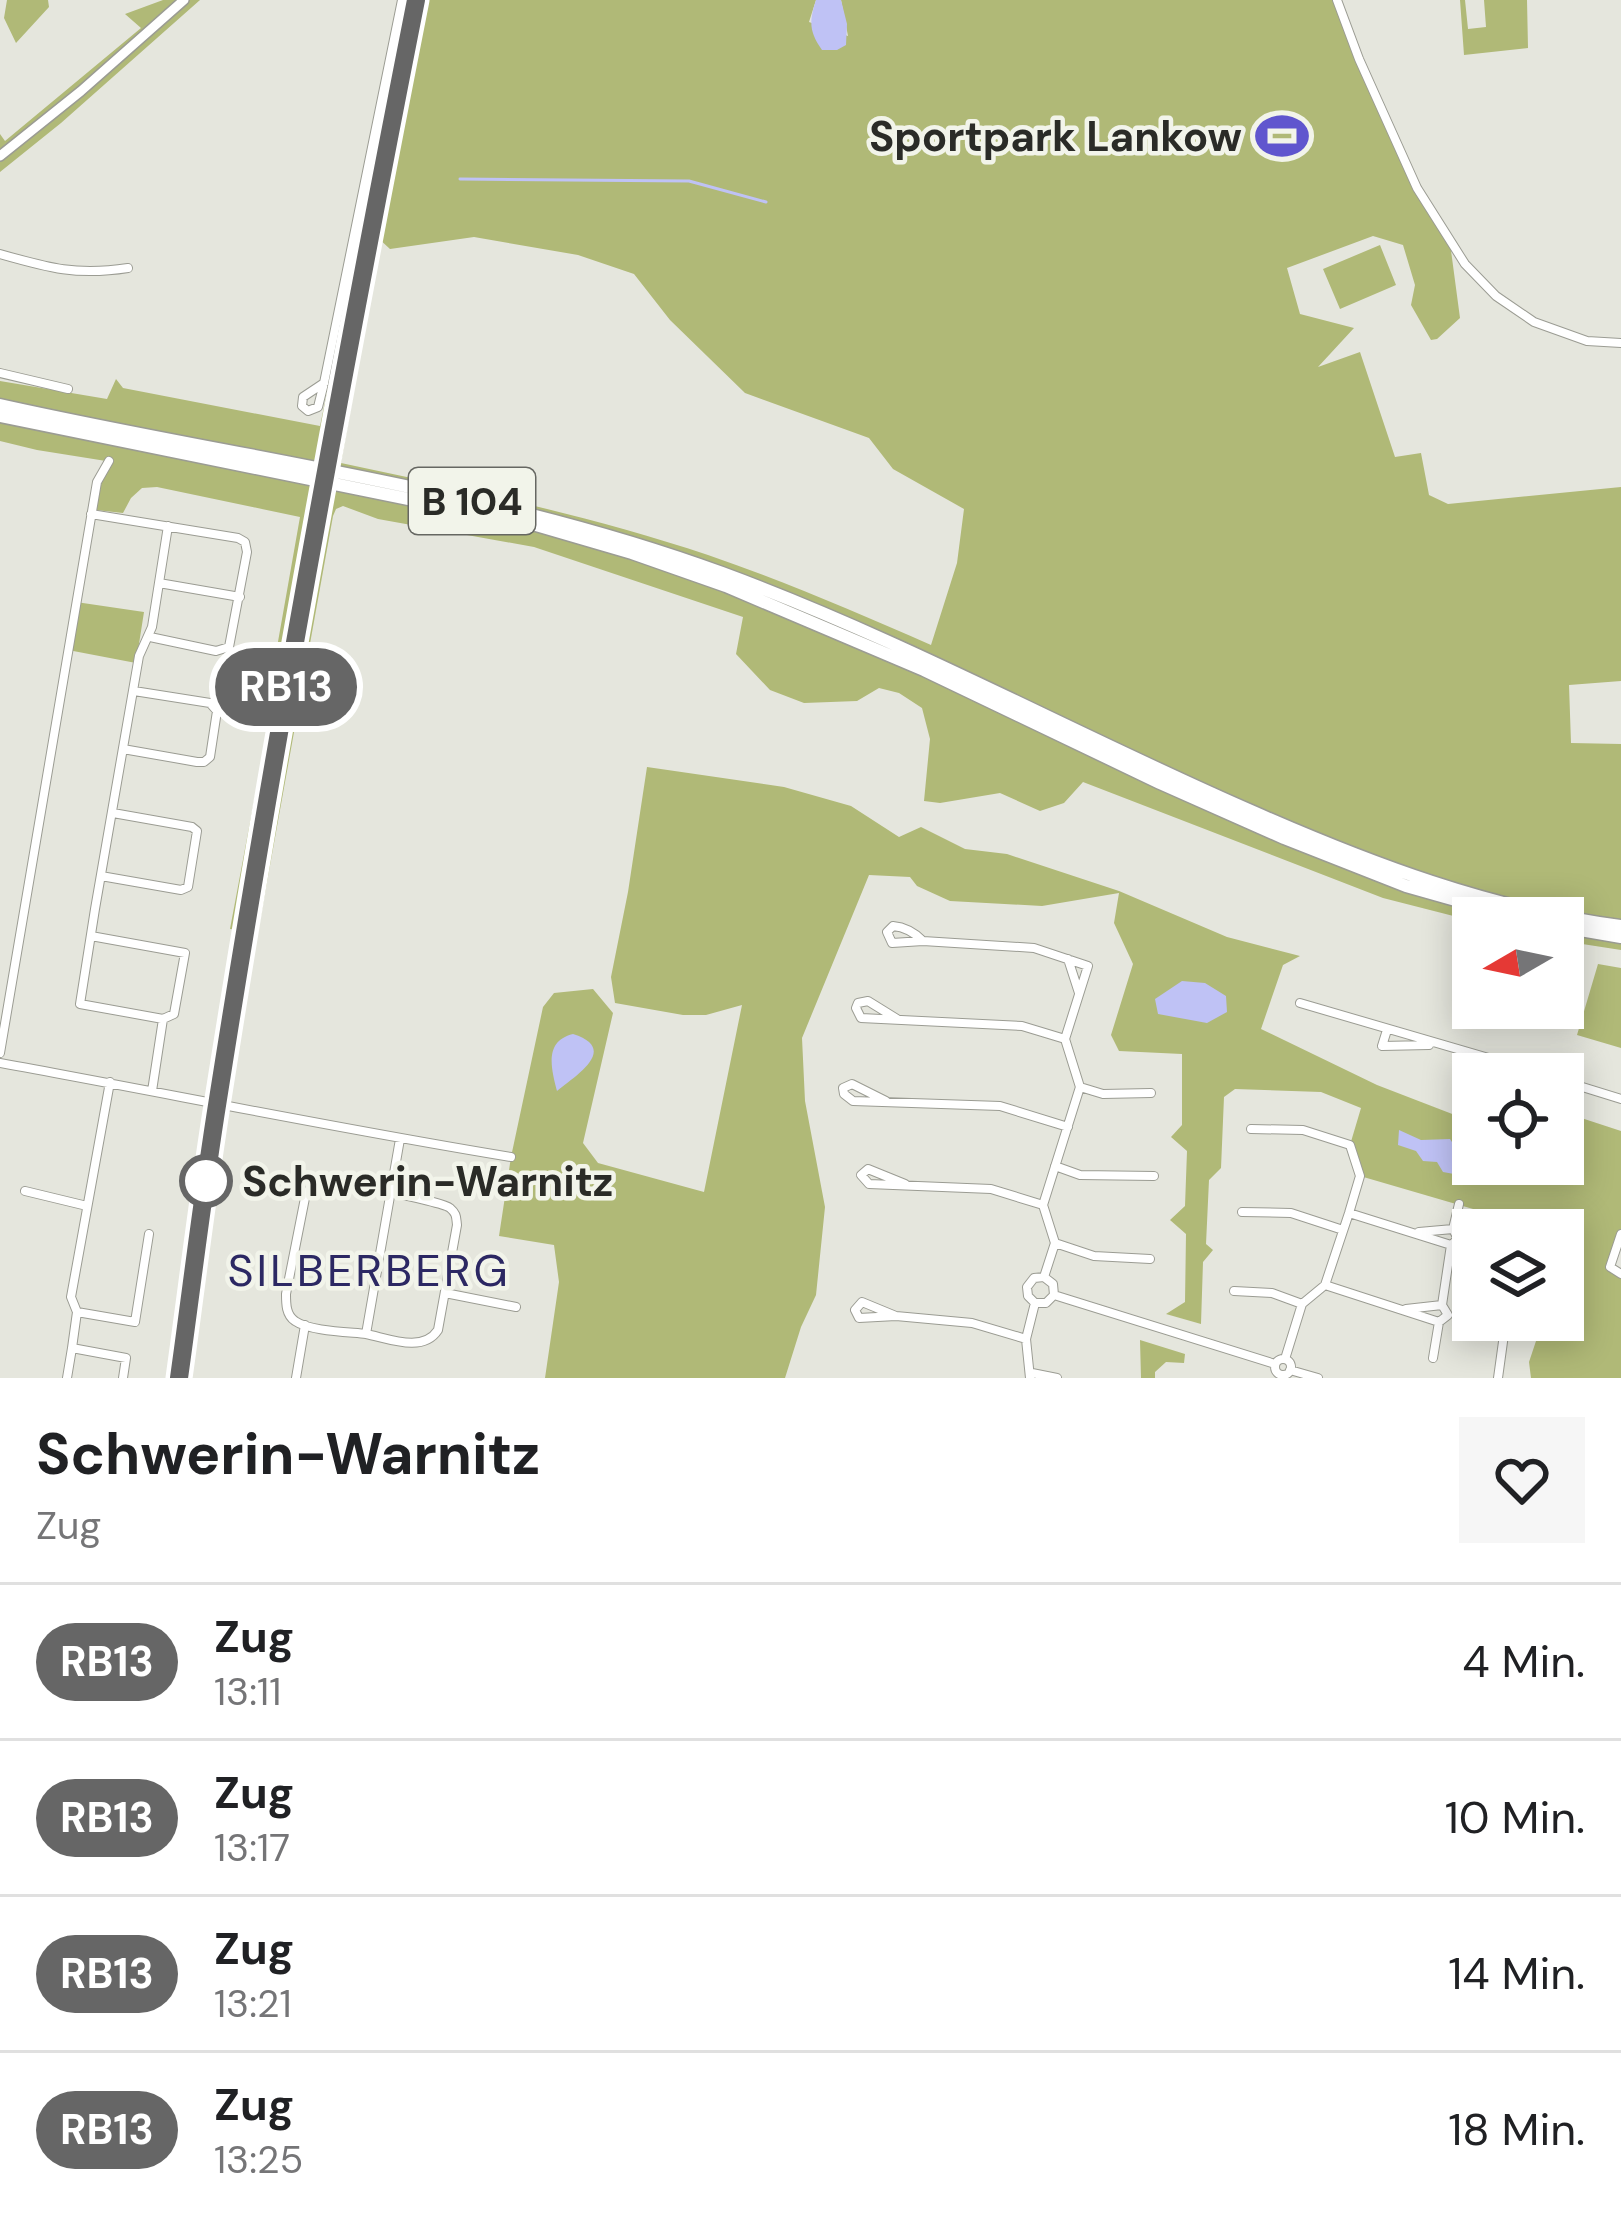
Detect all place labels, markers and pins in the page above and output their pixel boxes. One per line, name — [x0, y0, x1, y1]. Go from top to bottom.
sports icon: Sportpark Lankow — [1253, 107, 1311, 165]
place label: Sportpark Lankow — [869, 109, 1242, 164]
place label: Schwerin-Warnitz — [242, 1154, 613, 1209]
marker: Schwerin-Warnitz — [181, 1156, 231, 1206]

